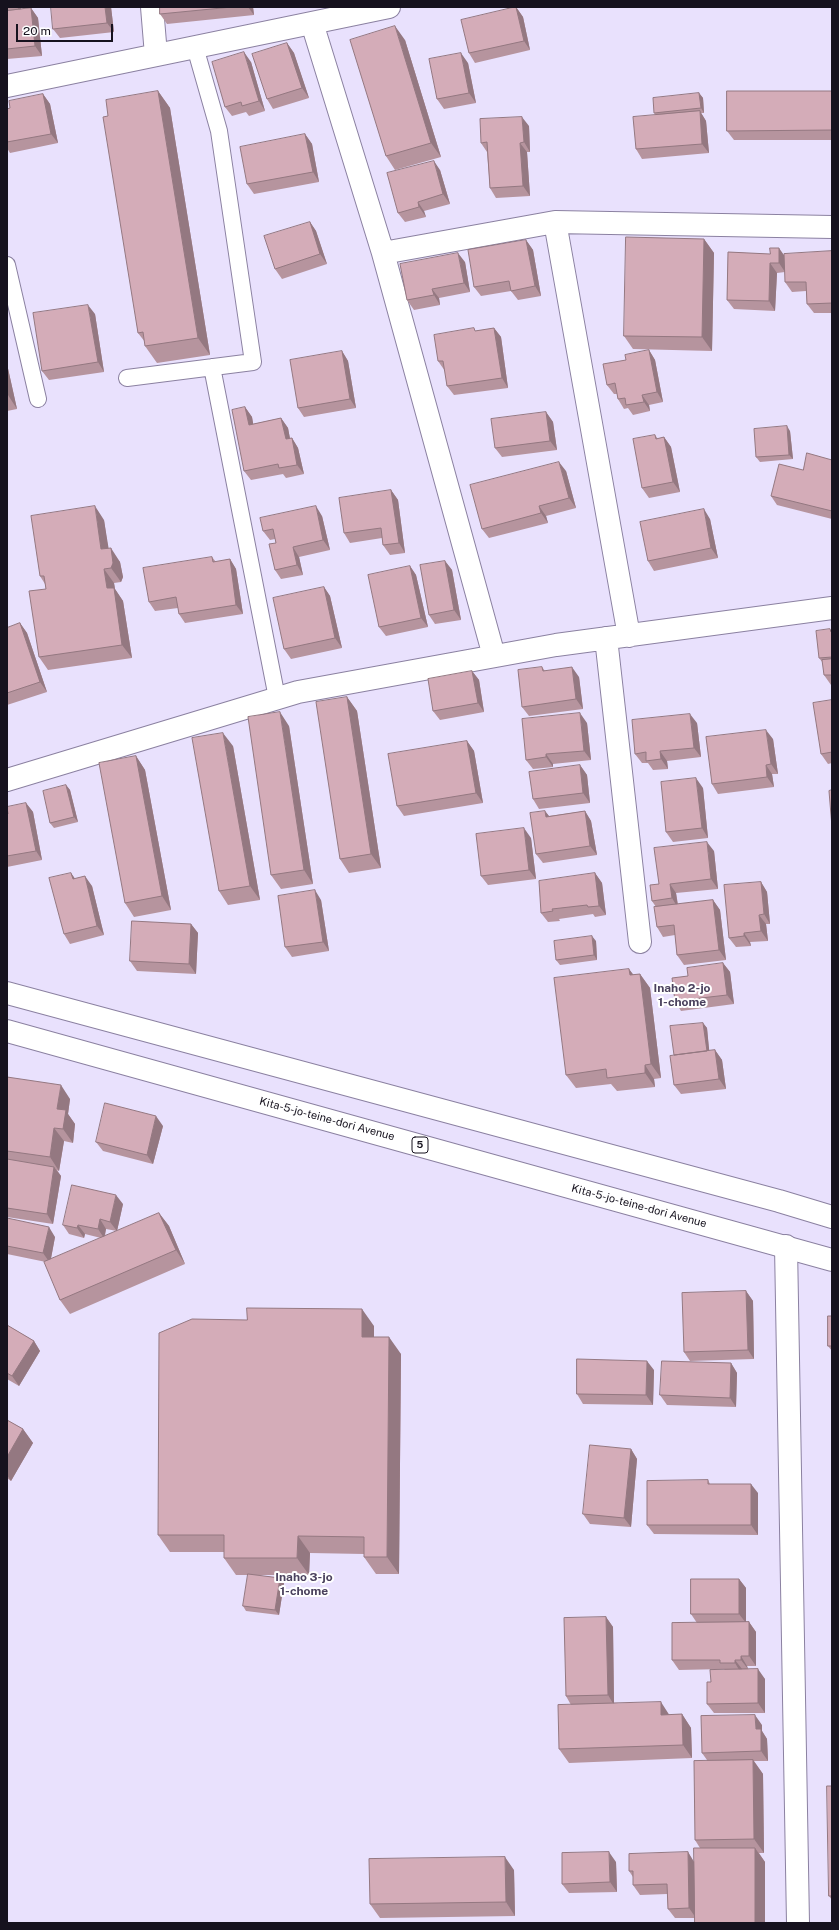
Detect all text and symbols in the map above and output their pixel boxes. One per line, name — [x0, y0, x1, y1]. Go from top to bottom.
scale bar — [18, 16, 115, 42]
text: 20 m — [23, 24, 51, 38]
district label: Inaho 2-jo 1-chome — [654, 981, 710, 1009]
street label: Kita-5-jo-teine-dori Avenue — [258, 1095, 396, 1143]
road number: 5 — [412, 1137, 428, 1153]
street label: Kita-5-jo-teine-dori Avenue — [570, 1182, 708, 1230]
district label: Inaho 3-jo 1-chome — [275, 1570, 333, 1598]

